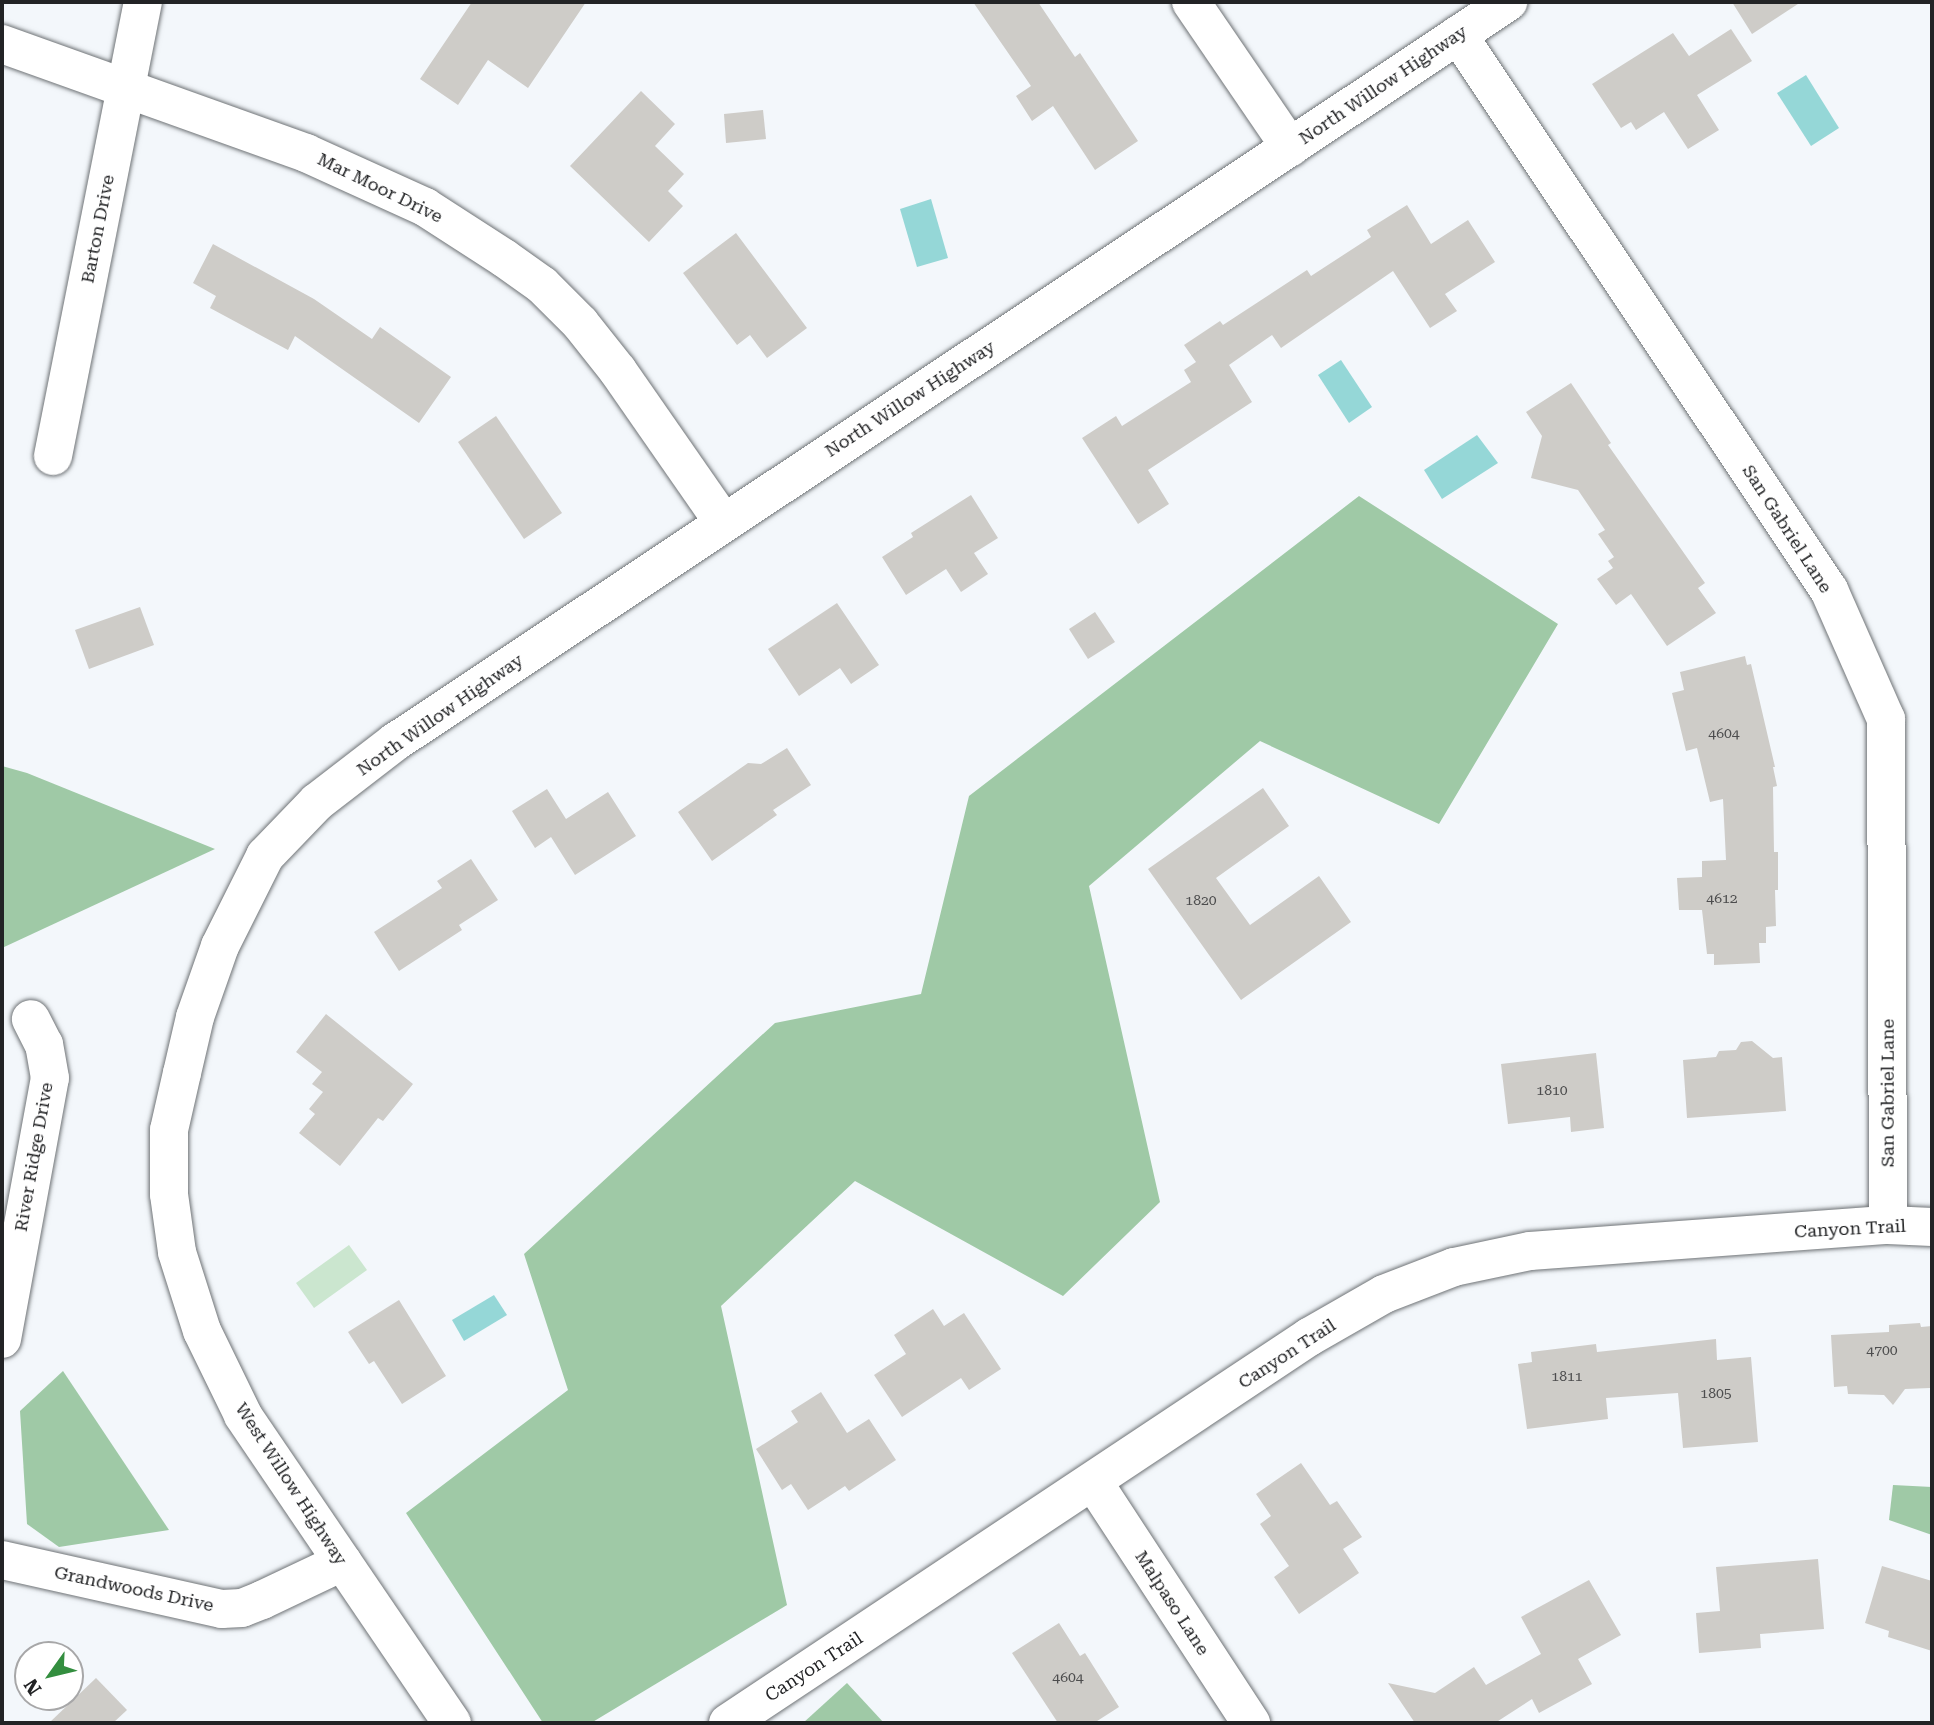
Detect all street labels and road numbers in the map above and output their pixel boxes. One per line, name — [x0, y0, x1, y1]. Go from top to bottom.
street label: North Willow Highway — [1295, 21, 1471, 149]
street label: Mar Moor Drive — [314, 148, 446, 228]
street label: Barton Drive — [77, 173, 119, 285]
street label: North Willow Highway — [821, 336, 999, 462]
street label: San Gabriel Lane — [1738, 461, 1836, 597]
street label: North Willow Highway — [353, 649, 527, 781]
street label: San Gabriel Lane — [1877, 1019, 1899, 1167]
street label: River Ridge Drive — [10, 1081, 58, 1233]
street label: Canyon Trail — [1794, 1215, 1906, 1243]
street label: Canyon Trail — [1234, 1315, 1340, 1393]
street label: West Willow Highway — [230, 1399, 352, 1569]
street label: Malpaso Lane — [1130, 1547, 1214, 1659]
street label: Grandwoods Drive — [52, 1562, 216, 1616]
street label: Canyon Trail — [761, 1628, 867, 1706]

